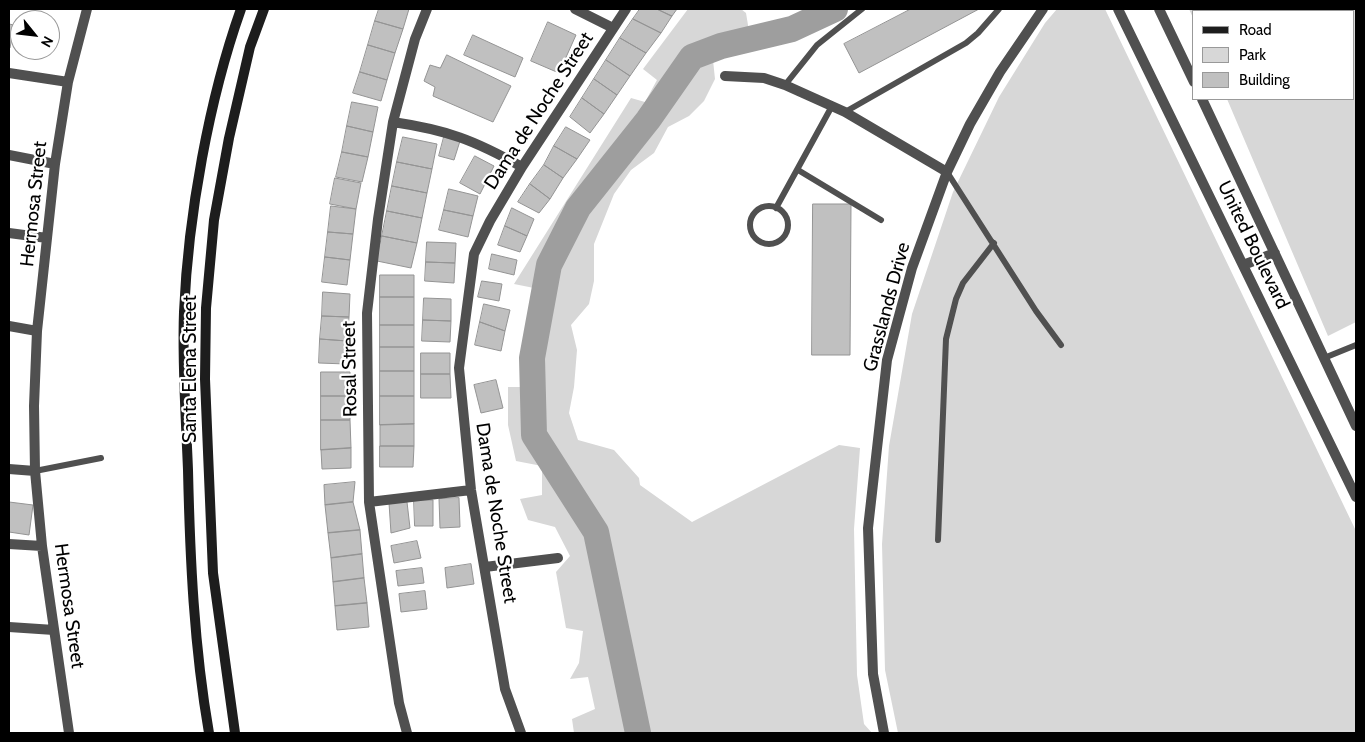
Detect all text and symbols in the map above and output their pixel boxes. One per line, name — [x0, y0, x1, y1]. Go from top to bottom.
north arrow — [10, 10, 60, 60]
legend — [1192, 10, 1355, 100]
text: Road — [1239, 21, 1272, 39]
street label: Dama de Noche Street — [480, 28, 598, 194]
text: N — [37, 33, 58, 50]
text: Park — [1239, 46, 1266, 64]
text: Building — [1239, 71, 1290, 89]
street label: Hermosa Street — [16, 140, 52, 268]
street label: United Boulevard — [1212, 177, 1294, 313]
street label: Grasslands Drive — [859, 240, 915, 374]
street label: Santa Elena Street — [179, 295, 201, 443]
street label: Rosal Street — [338, 321, 362, 417]
street label: Dama de Noche Street — [470, 421, 522, 605]
street label: Hermosa Street — [49, 542, 89, 670]

